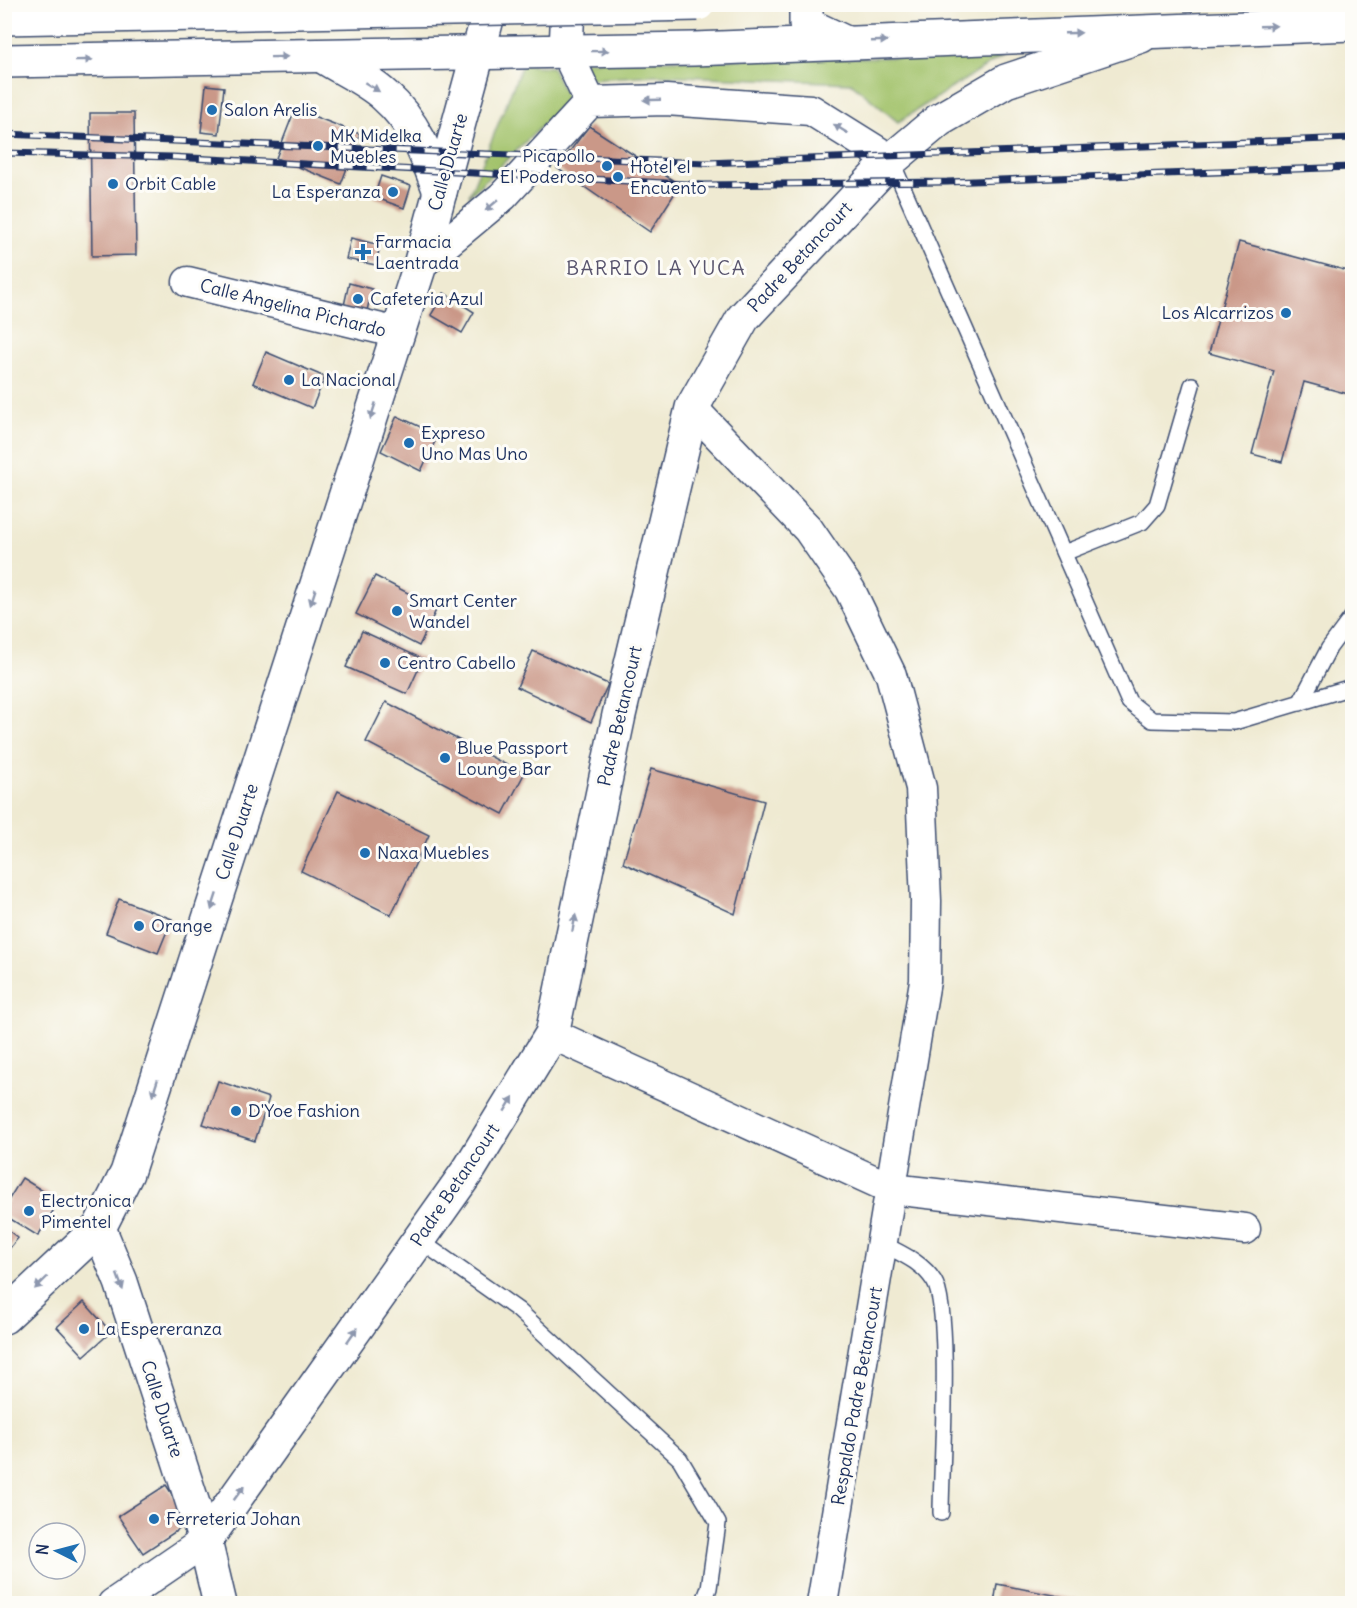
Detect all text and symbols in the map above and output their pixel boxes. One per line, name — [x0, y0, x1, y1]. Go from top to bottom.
one-way arrow — [1259, 22, 1278, 31]
one-way arrow — [1064, 28, 1083, 37]
one-way arrow — [869, 36, 888, 45]
one-way arrow — [590, 46, 609, 55]
one-way arrow — [269, 52, 288, 62]
one-way arrow — [74, 55, 93, 65]
one-way arrow — [364, 82, 380, 93]
one-way arrow — [642, 96, 661, 105]
place label: Salon Arelis — [224, 98, 317, 121]
marker: Salon Arelis — [205, 103, 219, 117]
street label: Calle Duarte — [423, 110, 472, 213]
one-way arrow — [833, 123, 849, 134]
place label: MK Midelka Muebles — [330, 124, 422, 168]
marker: MK Midelka Muebles — [311, 139, 325, 153]
place label: Picapollo El Poderoso — [500, 144, 595, 188]
place label: Hotel el Encuento — [630, 155, 707, 199]
marker: Picapollo El Poderoso — [600, 159, 614, 173]
marker: Hotel el Encuento — [611, 170, 625, 184]
place label: Orbit Cable — [125, 172, 216, 195]
marker: Orbit Cable — [106, 177, 120, 191]
place label: La Esperanza — [271, 180, 381, 203]
marker: La Esperanza — [386, 185, 400, 199]
street label: Padre Betancourt — [742, 196, 857, 317]
one-way arrow — [484, 199, 500, 212]
place label: Farmacia Laentrada — [375, 230, 459, 274]
marker: Farmacia Laentrada — [356, 245, 370, 259]
district label: BARRIO LA YUCA — [566, 255, 746, 280]
street label: Calle Angelina Pichardo — [198, 273, 389, 342]
place label: Cafeteria Azul — [370, 287, 483, 310]
marker: Cafeteria Azul — [351, 292, 365, 306]
place label: Los Alcarrizos — [1161, 301, 1274, 324]
marker: Los Alcarrizos — [1279, 306, 1293, 320]
place label: La Nacional — [301, 368, 396, 391]
marker: La Nacional — [282, 373, 296, 387]
one-way arrow — [367, 402, 377, 420]
place label: Expreso Uno Mas Uno — [421, 421, 528, 465]
marker: Expreso Uno Mas Uno — [402, 436, 416, 450]
one-way arrow — [308, 588, 317, 606]
place label: Smart Center Wandel — [409, 589, 518, 633]
marker: Smart Center Wandel — [390, 604, 404, 618]
street label: Padre Betancourt — [592, 644, 647, 788]
place label: Centro Cabello — [397, 651, 516, 674]
marker: Centro Cabello — [378, 656, 392, 670]
place label: Blue Passport Lounge Bar — [457, 736, 568, 780]
marker: Blue Passport Lounge Bar — [438, 751, 452, 765]
street label: Calle Duarte — [210, 781, 263, 883]
place label: Naxa Muebles — [377, 841, 489, 864]
marker: Naxa Muebles — [358, 846, 372, 860]
one-way arrow — [209, 893, 219, 911]
one-way arrow — [570, 913, 579, 932]
place label: Orange — [151, 914, 213, 937]
marker: Orange — [132, 919, 146, 933]
one-way arrow — [149, 1079, 159, 1097]
one-way arrow — [504, 1096, 515, 1112]
place label: D'Yoe Fashion — [248, 1099, 360, 1122]
marker: D'Yoe Fashion — [229, 1104, 243, 1118]
street label: Padre Betancourt — [405, 1119, 504, 1251]
place label: Electronica Pimentel — [41, 1189, 132, 1233]
marker: Electronica Pimentel — [22, 1204, 36, 1218]
one-way arrow — [116, 1273, 126, 1291]
one-way arrow — [34, 1275, 48, 1289]
street label: Respaldo Padre Betancourt — [826, 1285, 887, 1507]
place label: La Espereranza — [96, 1317, 222, 1340]
marker: La Espereranza — [77, 1322, 91, 1336]
one-way arrow — [346, 1327, 358, 1343]
street label: Calle Duarte — [136, 1358, 189, 1460]
one-way arrow — [233, 1486, 245, 1502]
place label: Ferreteria Johan — [166, 1507, 301, 1530]
marker: Ferreteria Johan — [147, 1512, 161, 1526]
north arrow — [27, 1521, 87, 1581]
text: N — [32, 1543, 53, 1556]

